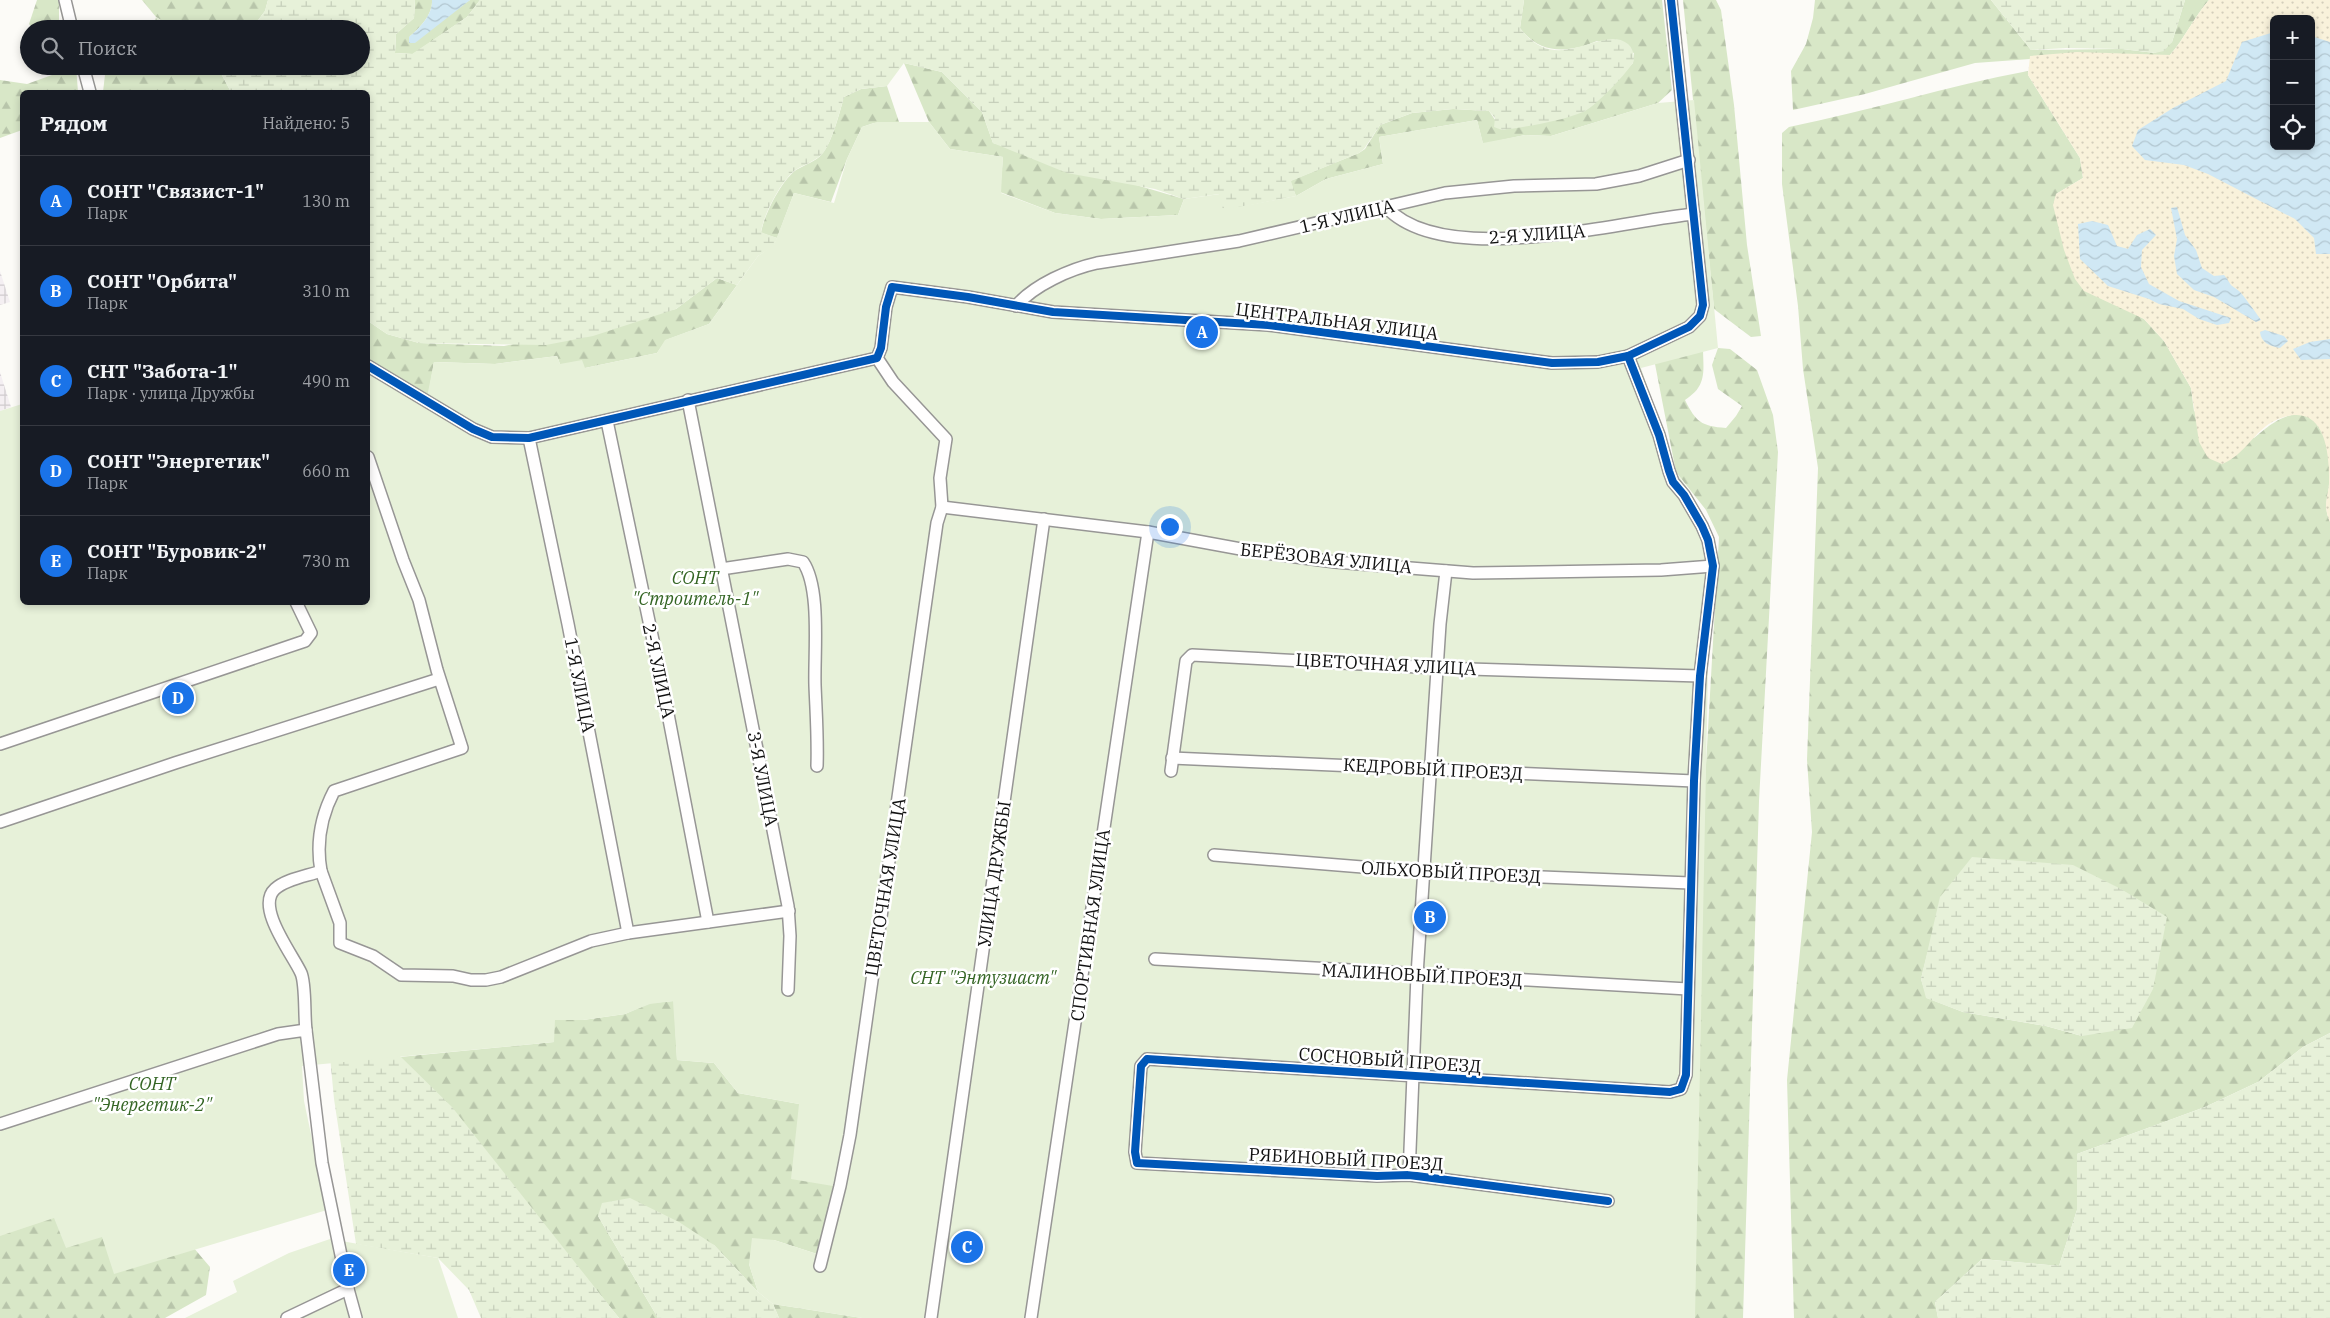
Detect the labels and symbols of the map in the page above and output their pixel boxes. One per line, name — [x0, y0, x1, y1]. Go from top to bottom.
street label: 1-Я УЛИЦА — [1297, 194, 1397, 238]
street label: 2-Я УЛИЦА — [1488, 219, 1587, 249]
street label: ЦЕНТРАЛЬНАЯ УЛИЦА — [1234, 297, 1440, 345]
pin: A — [1186, 313, 1218, 351]
your location — [1157, 514, 1183, 540]
street label: БЕРЁЗОВАЯ УЛИЦА — [1239, 538, 1414, 579]
park label: СОНТ "Строитель-1" — [632, 566, 759, 610]
street label: 2-Я УЛИЦА — [638, 621, 680, 721]
street label: 1-Я УЛИЦА — [559, 635, 601, 735]
street label: ЦВЕТОЧНАЯ УЛИЦА — [1295, 648, 1478, 680]
pin: D — [162, 679, 194, 717]
street label: 3-Я УЛИЦА — [742, 729, 784, 829]
street label: КЕДРОВЫЙ ПРОЕЗД — [1342, 753, 1524, 785]
street label: ЦВЕТОЧНАЯ УЛИЦА — [859, 795, 911, 978]
street label: УЛИЦА ДРУЖБЫ — [972, 799, 1016, 949]
street label: СПОРТИВНАЯ УЛИЦА — [1065, 827, 1115, 1023]
street label: ОЛЬХОВЫЙ ПРОЕЗД — [1360, 856, 1542, 888]
pin: B — [1414, 898, 1446, 936]
street label: МАЛИНОВЫЙ ПРОЕЗД — [1321, 958, 1523, 992]
park label: СНТ "Энтузиаст" — [910, 966, 1057, 989]
street label: СОСНОВЫЙ ПРОЕЗД — [1298, 1042, 1482, 1078]
park label: СОНТ "Энергетик-2" — [92, 1072, 213, 1116]
street label: РЯБИНОВЫЙ ПРОЕЗД — [1248, 1142, 1444, 1176]
pin: C — [951, 1228, 983, 1266]
pin: E — [333, 1251, 365, 1289]

